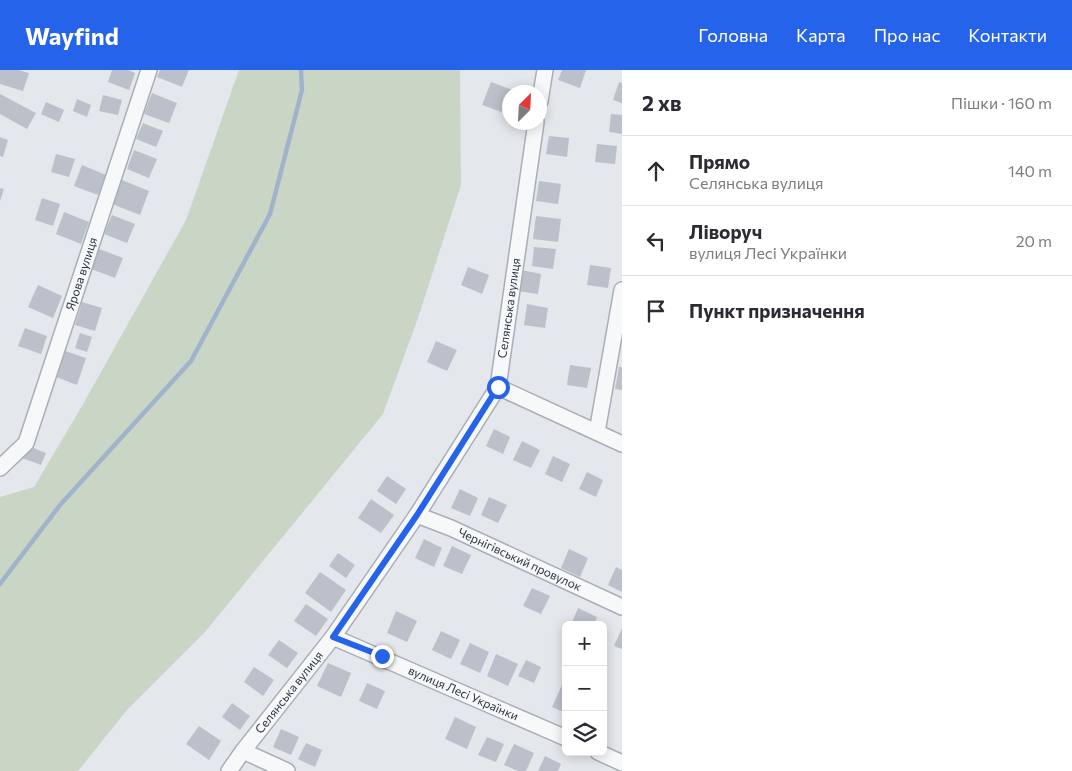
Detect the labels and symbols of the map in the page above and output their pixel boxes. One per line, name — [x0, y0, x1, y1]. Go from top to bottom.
north arrow — [502, 85, 547, 130]
street label: Ярова вулиця — [62, 235, 99, 312]
street label: Селянська вулиця — [494, 257, 522, 359]
route start — [487, 376, 510, 399]
street label: Чернігівський провулок — [456, 524, 585, 594]
route end — [371, 645, 394, 668]
street label: Селянська вулиця — [252, 648, 325, 736]
street label: вулиця Лесі Українки — [406, 663, 521, 723]

